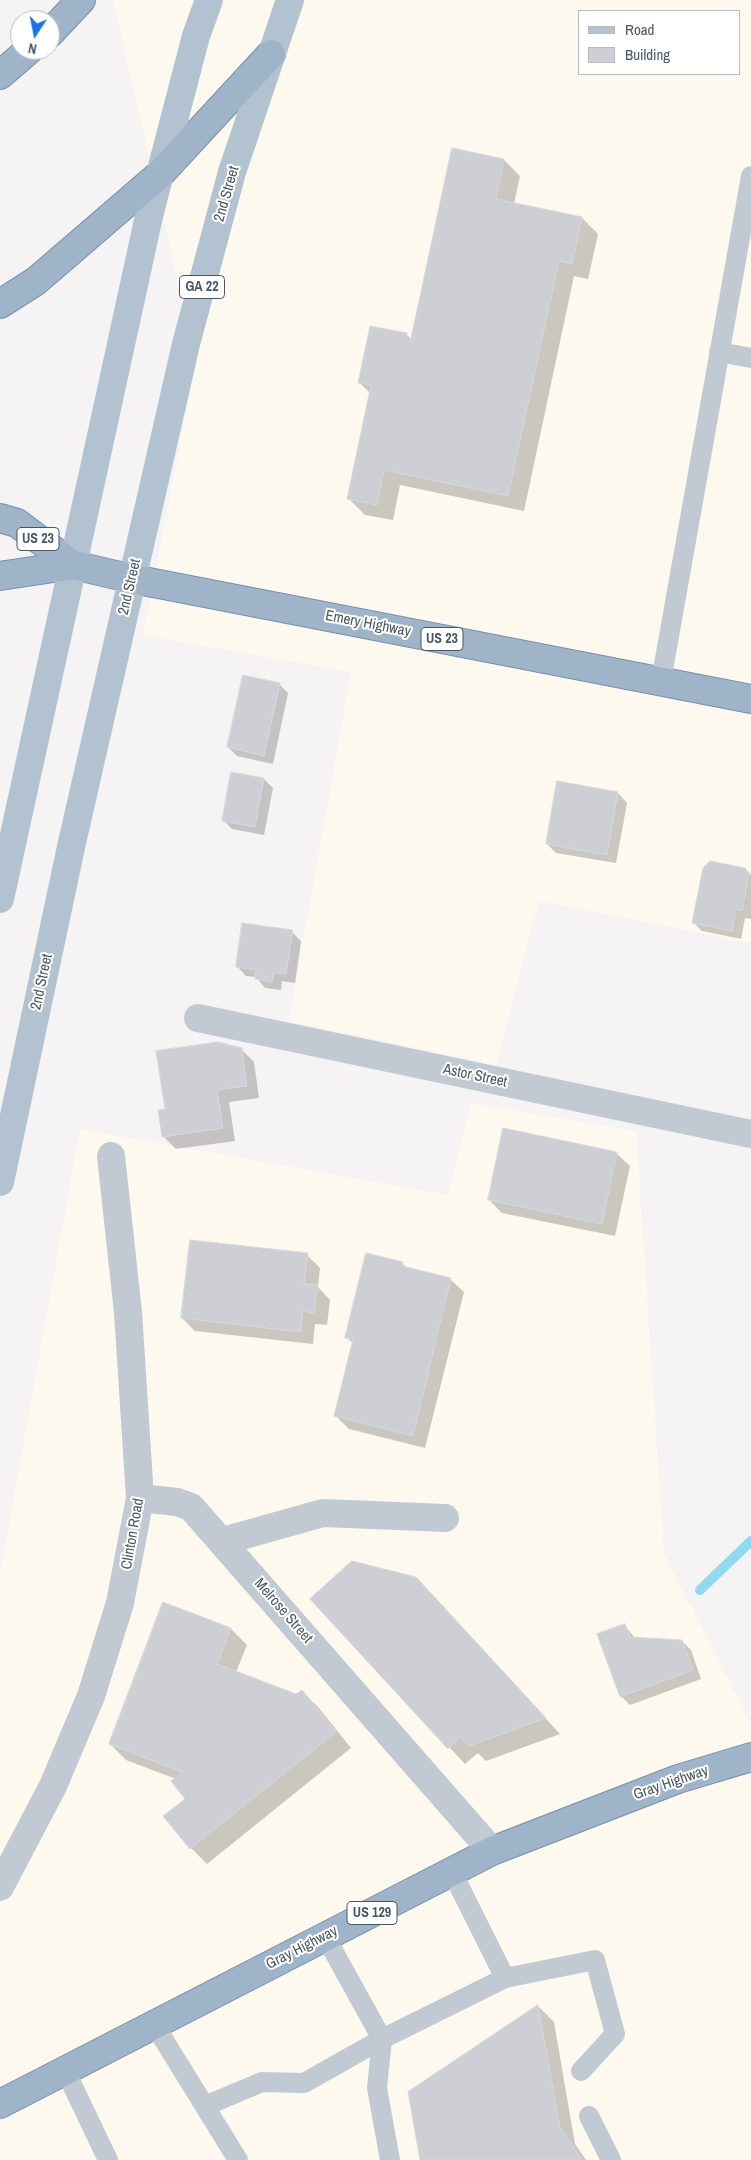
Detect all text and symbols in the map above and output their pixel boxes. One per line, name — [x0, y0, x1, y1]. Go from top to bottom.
north arrow — [10, 10, 60, 60]
legend — [578, 10, 741, 75]
text: Road — [625, 19, 654, 40]
text: N — [27, 39, 38, 58]
text: Building — [625, 44, 670, 65]
street label: 2nd Street — [211, 164, 243, 224]
road number: GA 22 — [180, 276, 224, 298]
road number: US 23 — [17, 528, 59, 550]
street label: 2nd Street — [115, 557, 145, 617]
street label: Emery Highway — [324, 607, 412, 641]
road number: US 23 — [421, 628, 463, 650]
street label: 2nd Street — [27, 952, 57, 1012]
street label: Astor Street — [441, 1060, 509, 1092]
street label: Clinton Road — [118, 1497, 148, 1571]
street label: Melrose Street — [250, 1575, 316, 1647]
street label: Gray Highway — [631, 1762, 711, 1804]
road number: US 129 — [347, 1902, 397, 1925]
street label: Gray Highway — [263, 1922, 341, 1974]

